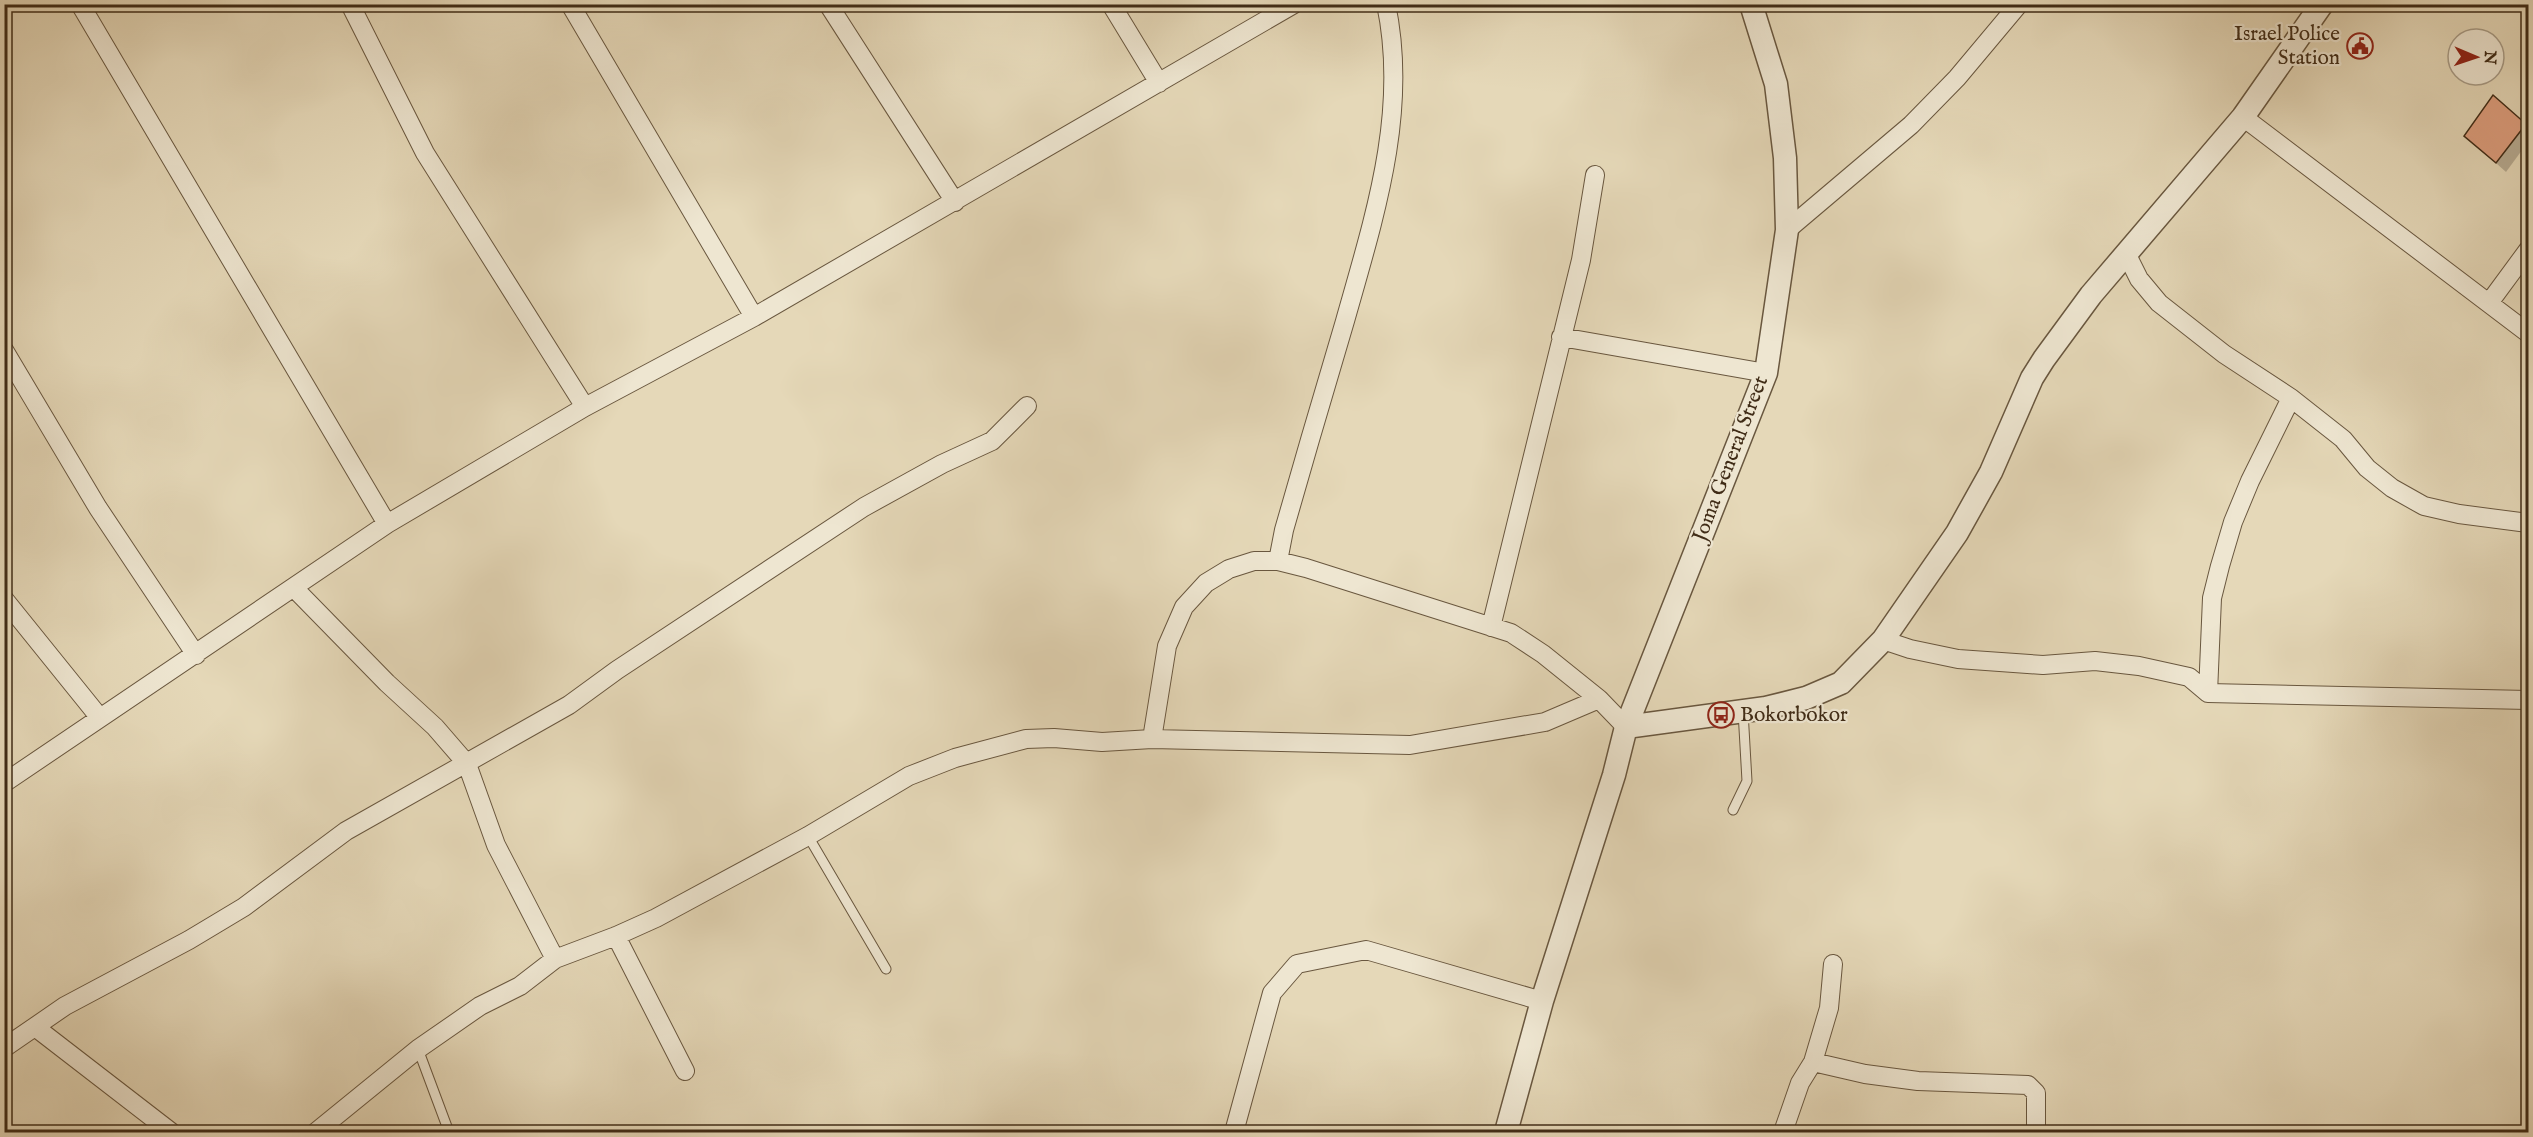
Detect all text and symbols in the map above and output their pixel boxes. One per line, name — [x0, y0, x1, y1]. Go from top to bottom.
place label: Israel Police Station — [2234, 21, 2340, 72]
north arrow — [2446, 27, 2506, 87]
public building icon: Israel Police Station — [2345, 31, 2375, 61]
text: N — [2479, 49, 2499, 65]
street label: Joma General Street — [1686, 372, 1775, 548]
bus stop icon: Bokorbokor — [1706, 700, 1736, 730]
place label: Bokorbokor — [1740, 702, 1848, 729]

